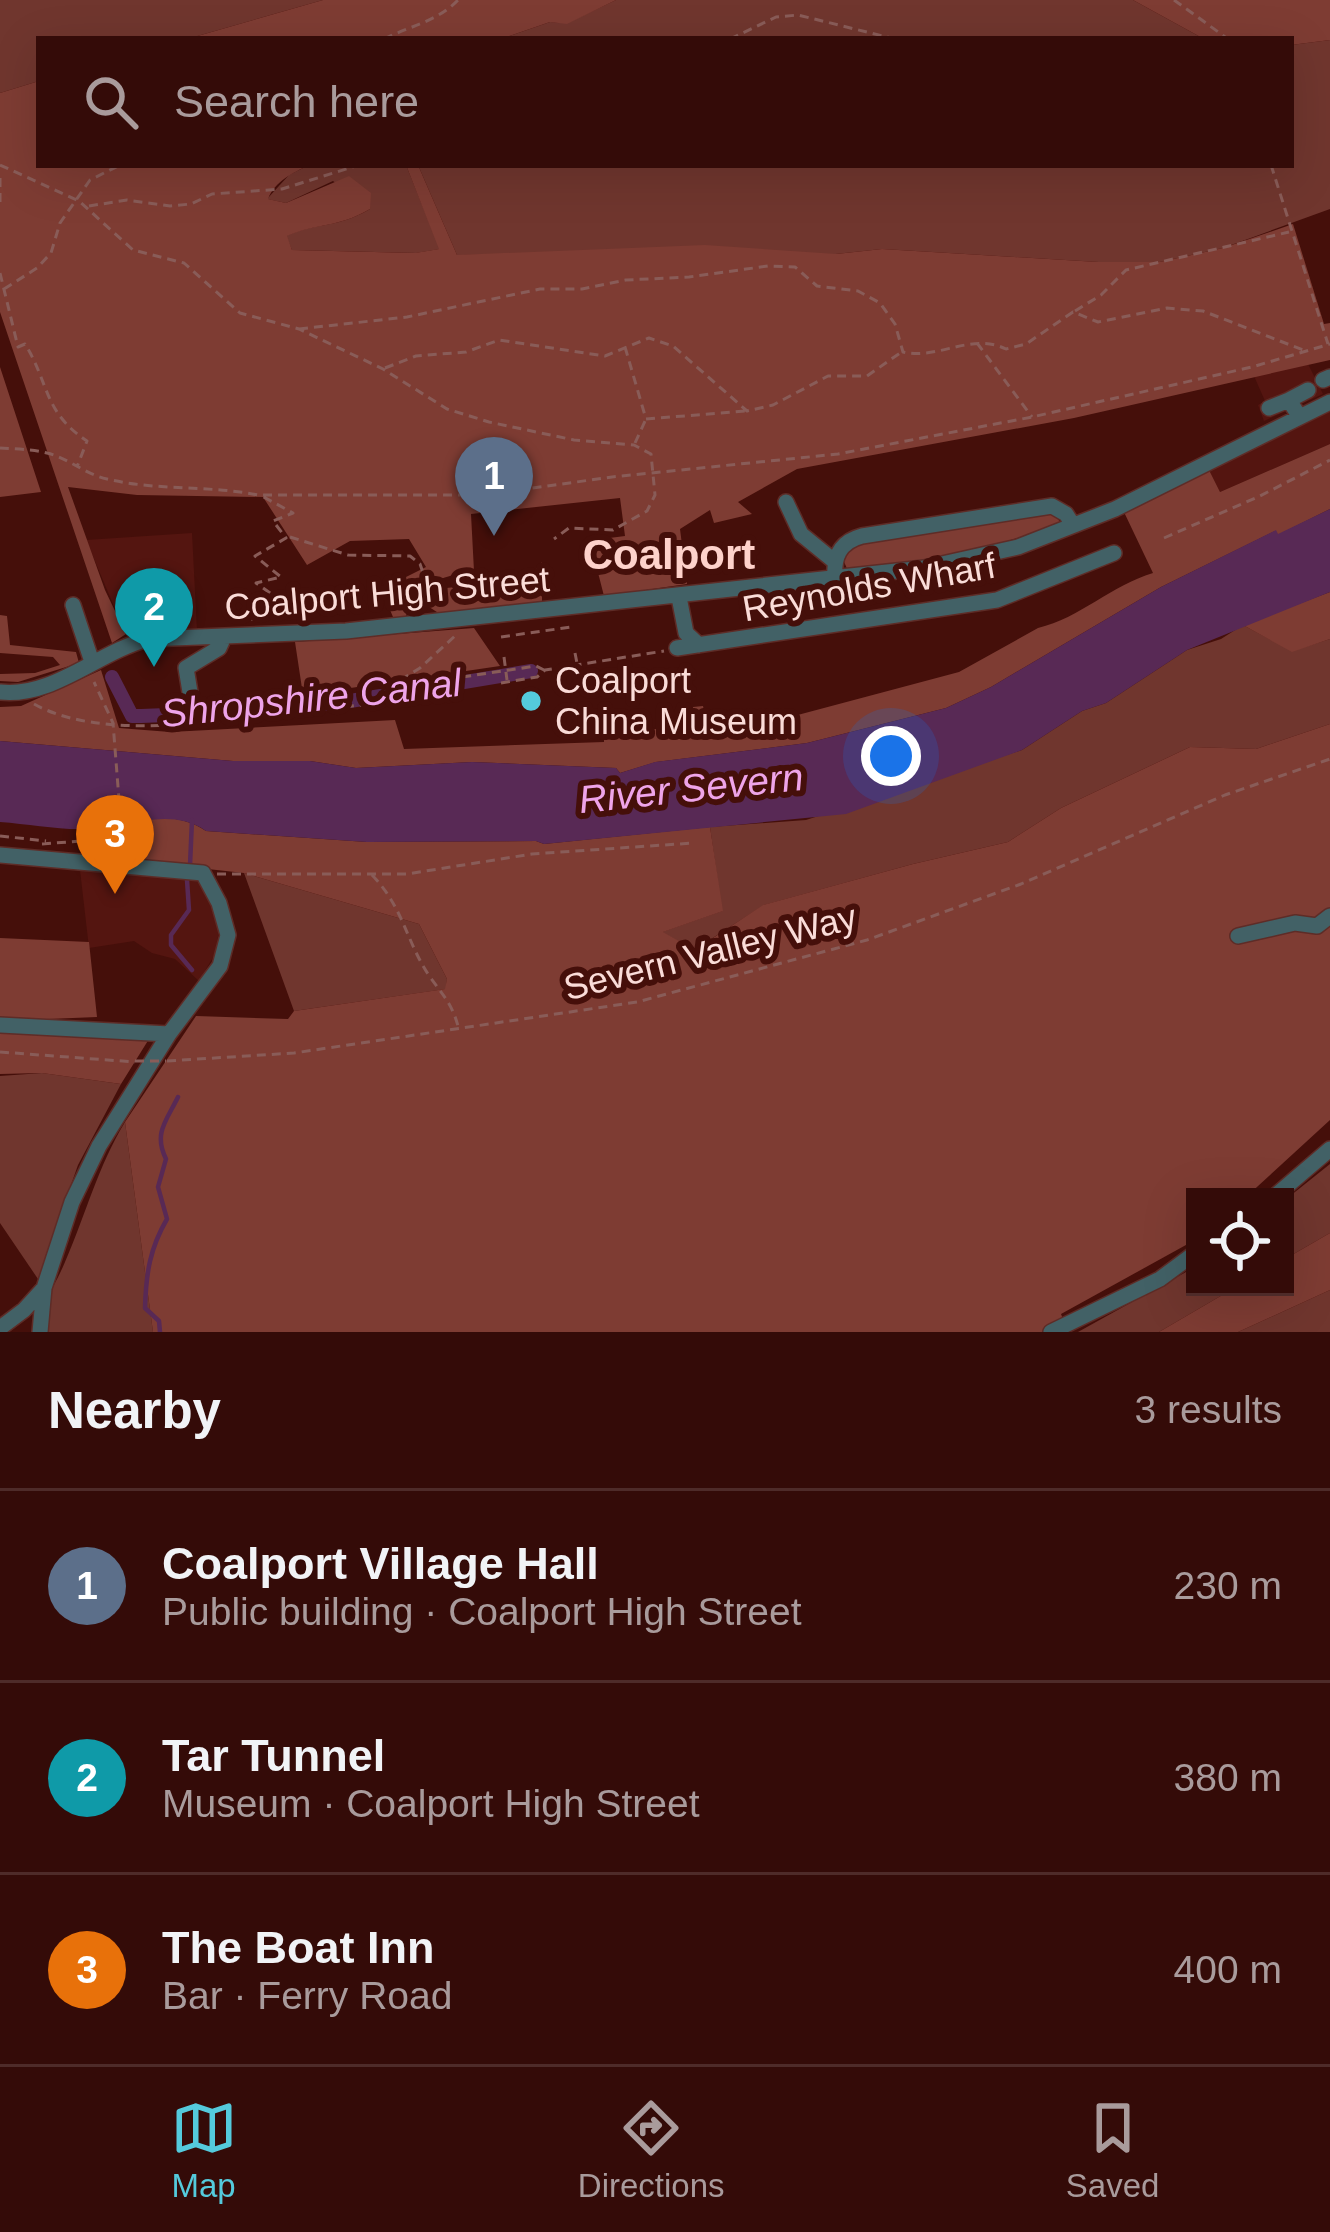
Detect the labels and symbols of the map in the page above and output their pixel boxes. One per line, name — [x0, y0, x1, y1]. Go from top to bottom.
pin: 1 — [455, 437, 533, 536]
district label: Coalport — [583, 531, 755, 578]
street label: Reynolds Wharf — [739, 544, 1000, 629]
street label: Coalport High Street — [223, 558, 551, 628]
pin: 2 — [115, 568, 193, 667]
place label: Coalport China Museum — [555, 660, 797, 742]
water label: Shropshire Canal — [159, 661, 464, 735]
marker: Coalport China Museum — [518, 688, 544, 714]
your location — [861, 726, 921, 786]
water label: River Severn — [577, 755, 805, 821]
pin: 3 — [76, 795, 154, 894]
street label: Severn Valley Way — [559, 896, 861, 1008]

